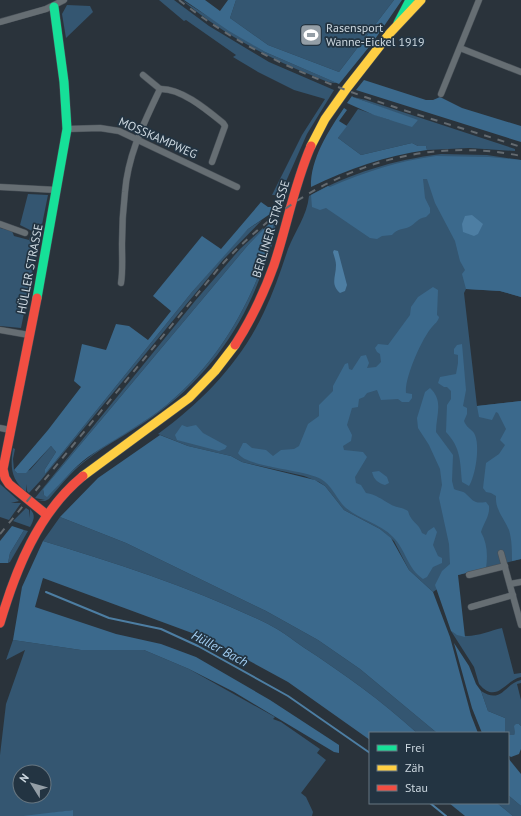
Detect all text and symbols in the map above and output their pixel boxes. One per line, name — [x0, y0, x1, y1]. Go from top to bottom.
place label: Rasensport Wanne-Eickel 1919 — [326, 20, 425, 49]
sports icon: Rasensport Wanne-Eickel 1919 — [298, 22, 324, 48]
street label: MOSSKAMPWEG — [117, 114, 200, 162]
street label: BERLINER STRASSE — [249, 178, 292, 279]
street label: HÜLLER STRASSE — [13, 223, 46, 315]
water label: Hüller Bach — [189, 626, 251, 670]
legend — [369, 732, 509, 804]
text: Frei — [405, 740, 425, 755]
text: Zäh — [405, 760, 424, 775]
north arrow — [12, 764, 52, 804]
text: N — [16, 771, 32, 785]
text: Stau — [405, 780, 428, 795]

